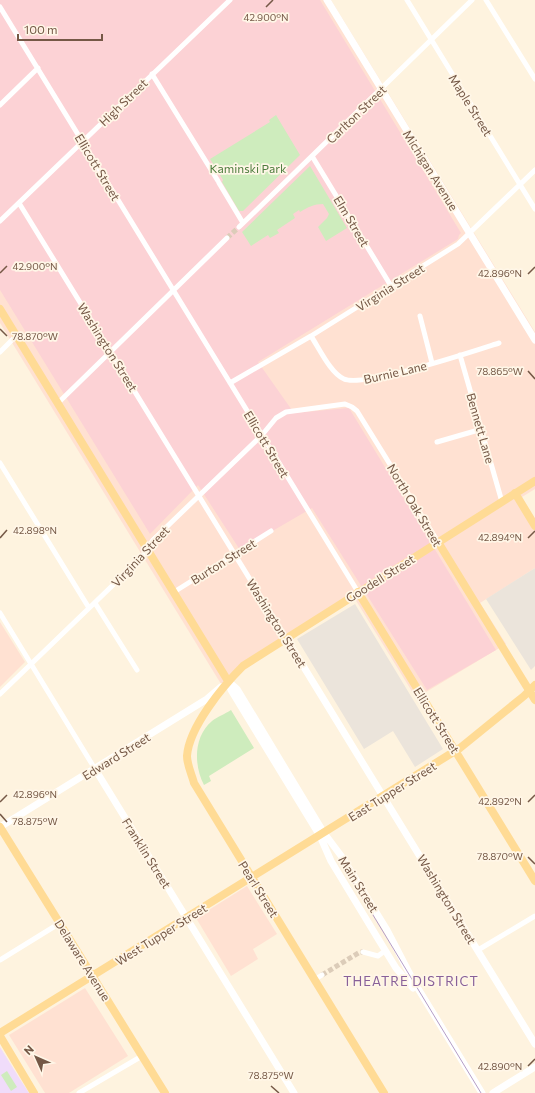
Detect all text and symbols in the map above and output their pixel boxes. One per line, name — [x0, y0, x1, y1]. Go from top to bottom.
text: 42.900°N — [244, 11, 288, 23]
scale bar — [18, 16, 102, 42]
text: 100 m — [24, 22, 58, 36]
street label: Maple Street — [446, 71, 496, 139]
street label: High Street — [96, 75, 150, 128]
street label: Carlton Street — [323, 82, 389, 146]
street label: Michigan Avenue — [401, 127, 461, 213]
street label: Ellicott Street — [73, 131, 123, 203]
park label: Kaminski Park — [209, 161, 287, 175]
street label: Elm Street — [331, 193, 373, 249]
text: 42.900°N — [13, 260, 57, 272]
street label: Virginia Street — [353, 260, 427, 314]
text: 42.896°N — [478, 267, 522, 279]
street label: Washington Street — [75, 300, 141, 394]
text: 78.870°W — [12, 330, 58, 342]
street label: Burnie Lane — [362, 358, 428, 386]
text: 78.865°W — [477, 365, 523, 377]
street label: Bennett Lane — [464, 391, 498, 465]
street label: Ellicott Street — [242, 408, 292, 480]
street label: North Oak Street — [385, 461, 445, 549]
street label: Virginia Street — [108, 523, 172, 589]
text: 42.898°N — [13, 524, 57, 536]
text: 42.894°N — [478, 531, 522, 543]
street label: Burton Street — [188, 535, 258, 587]
street label: Goodell Street — [343, 551, 417, 605]
street label: Washington Street — [244, 576, 310, 670]
street label: Ellicott Street — [411, 684, 463, 756]
street label: Edward Street — [79, 729, 153, 782]
street label: East Tupper Street — [345, 758, 439, 824]
text: 42.896°N — [13, 788, 57, 800]
text: 42.892°N — [478, 795, 522, 807]
text: 78.875°W — [12, 815, 58, 827]
street label: Franklin Street — [120, 815, 174, 891]
text: 78.870°W — [477, 850, 523, 862]
street label: Washington Street — [415, 852, 479, 946]
street label: Main Street — [336, 853, 382, 915]
street label: Pearl Street — [236, 858, 282, 920]
street label: West Tupper Street — [113, 900, 209, 968]
street label: Delaware Avenue — [52, 917, 114, 1003]
district label: THEATRE DISTRICT — [343, 973, 479, 989]
north arrow — [16, 1037, 56, 1077]
text: N — [21, 1042, 36, 1057]
text: 42.890°N — [478, 1060, 522, 1072]
text: 78.875°W — [248, 1069, 294, 1081]

